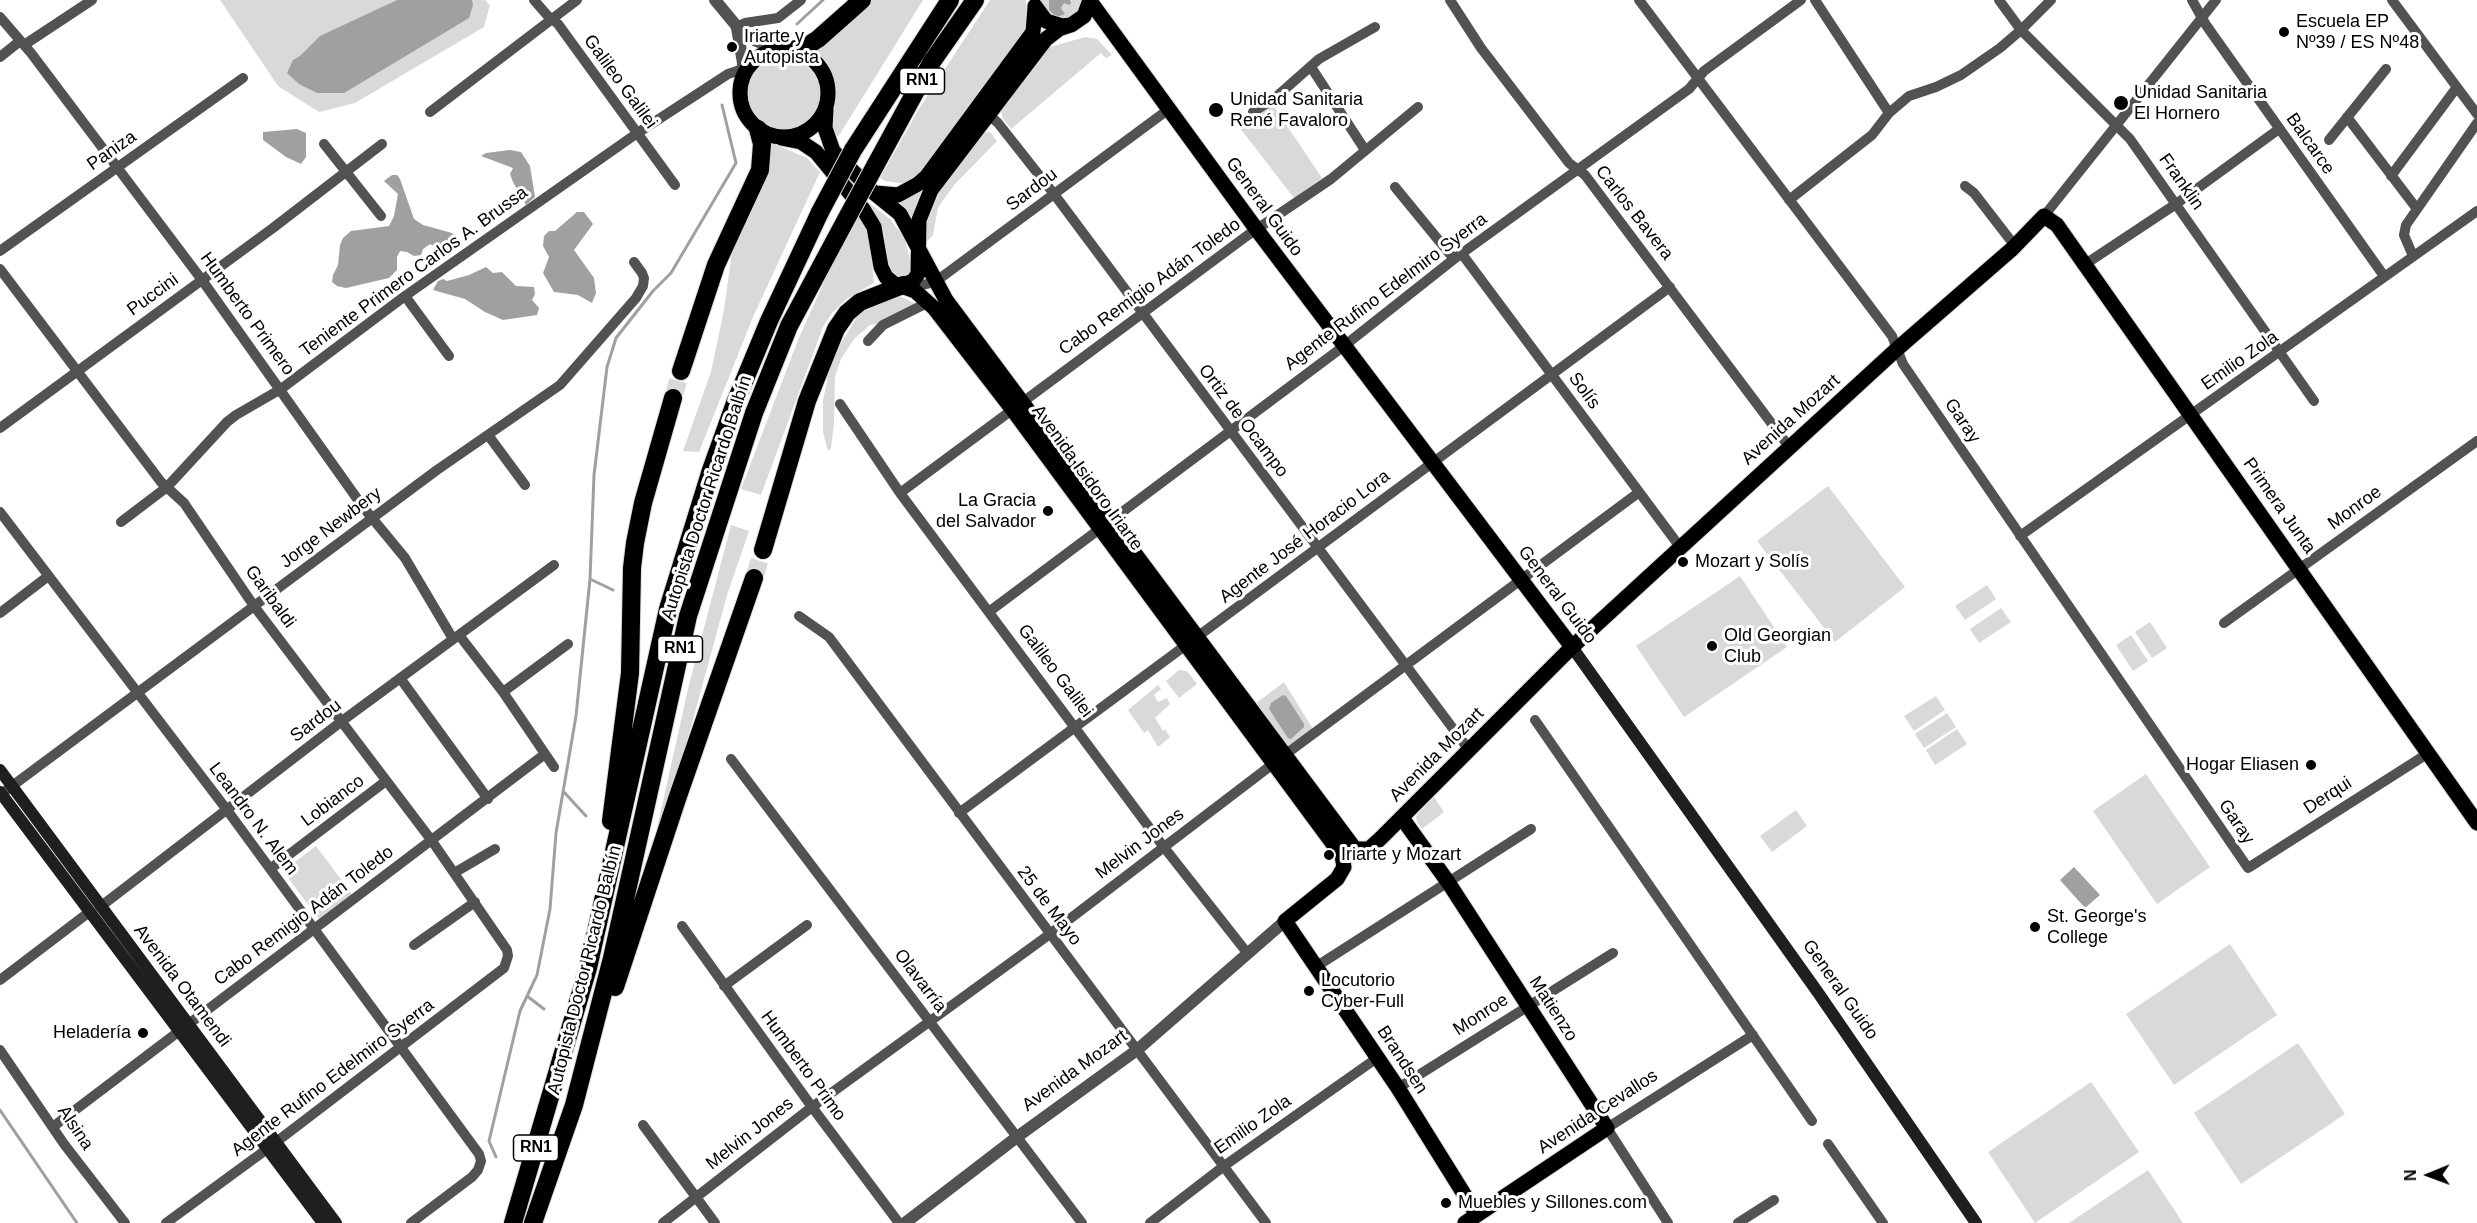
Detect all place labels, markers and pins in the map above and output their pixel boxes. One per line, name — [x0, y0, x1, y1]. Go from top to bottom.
place label: Escuela EP Nº39 / ES Nº48 — [2296, 11, 2419, 54]
marker: Escuela EP Nº39 / ES Nº48 — [2277, 25, 2291, 39]
place label: Iriarte y Autopista — [744, 26, 819, 68]
marker: Iriarte y Autopista — [725, 40, 739, 54]
place label: Unidad Sanitaria El Hornero — [2134, 82, 2267, 124]
place label: Unidad Sanitaria René Favaloro — [1230, 89, 1363, 132]
marker: Unidad Sanitaria El Hornero — [2112, 94, 2130, 112]
marker: Unidad Sanitaria René Favaloro — [1207, 101, 1225, 119]
place label: La Gracia del Salvador — [936, 490, 1036, 532]
marker: La Gracia del Salvador — [1041, 504, 1055, 518]
place label: Mozart y Solís — [1695, 551, 1809, 573]
marker: Mozart y Solís — [1676, 555, 1690, 569]
place label: Old Georgian Club — [1724, 625, 1831, 668]
marker: Old Georgian Club — [1705, 639, 1719, 653]
place label: Hogar Eliasen — [2186, 754, 2299, 776]
marker: Hogar Eliasen — [2304, 758, 2318, 772]
place label: Iriarte y Mozart — [1341, 844, 1461, 866]
marker: Iriarte y Mozart — [1322, 848, 1336, 862]
place label: St. George's College — [2047, 906, 2146, 948]
marker: St. George's College — [2028, 920, 2042, 934]
place label: Locutorio Cyber-Full — [1321, 970, 1404, 1012]
marker: Locutorio Cyber-Full — [1302, 984, 1316, 998]
place label: Heladería — [53, 1022, 131, 1044]
marker: Heladería — [136, 1026, 150, 1040]
place label: Muebles y Sillones.com — [1458, 1192, 1647, 1214]
marker: Muebles y Sillones.com — [1439, 1196, 1453, 1210]

